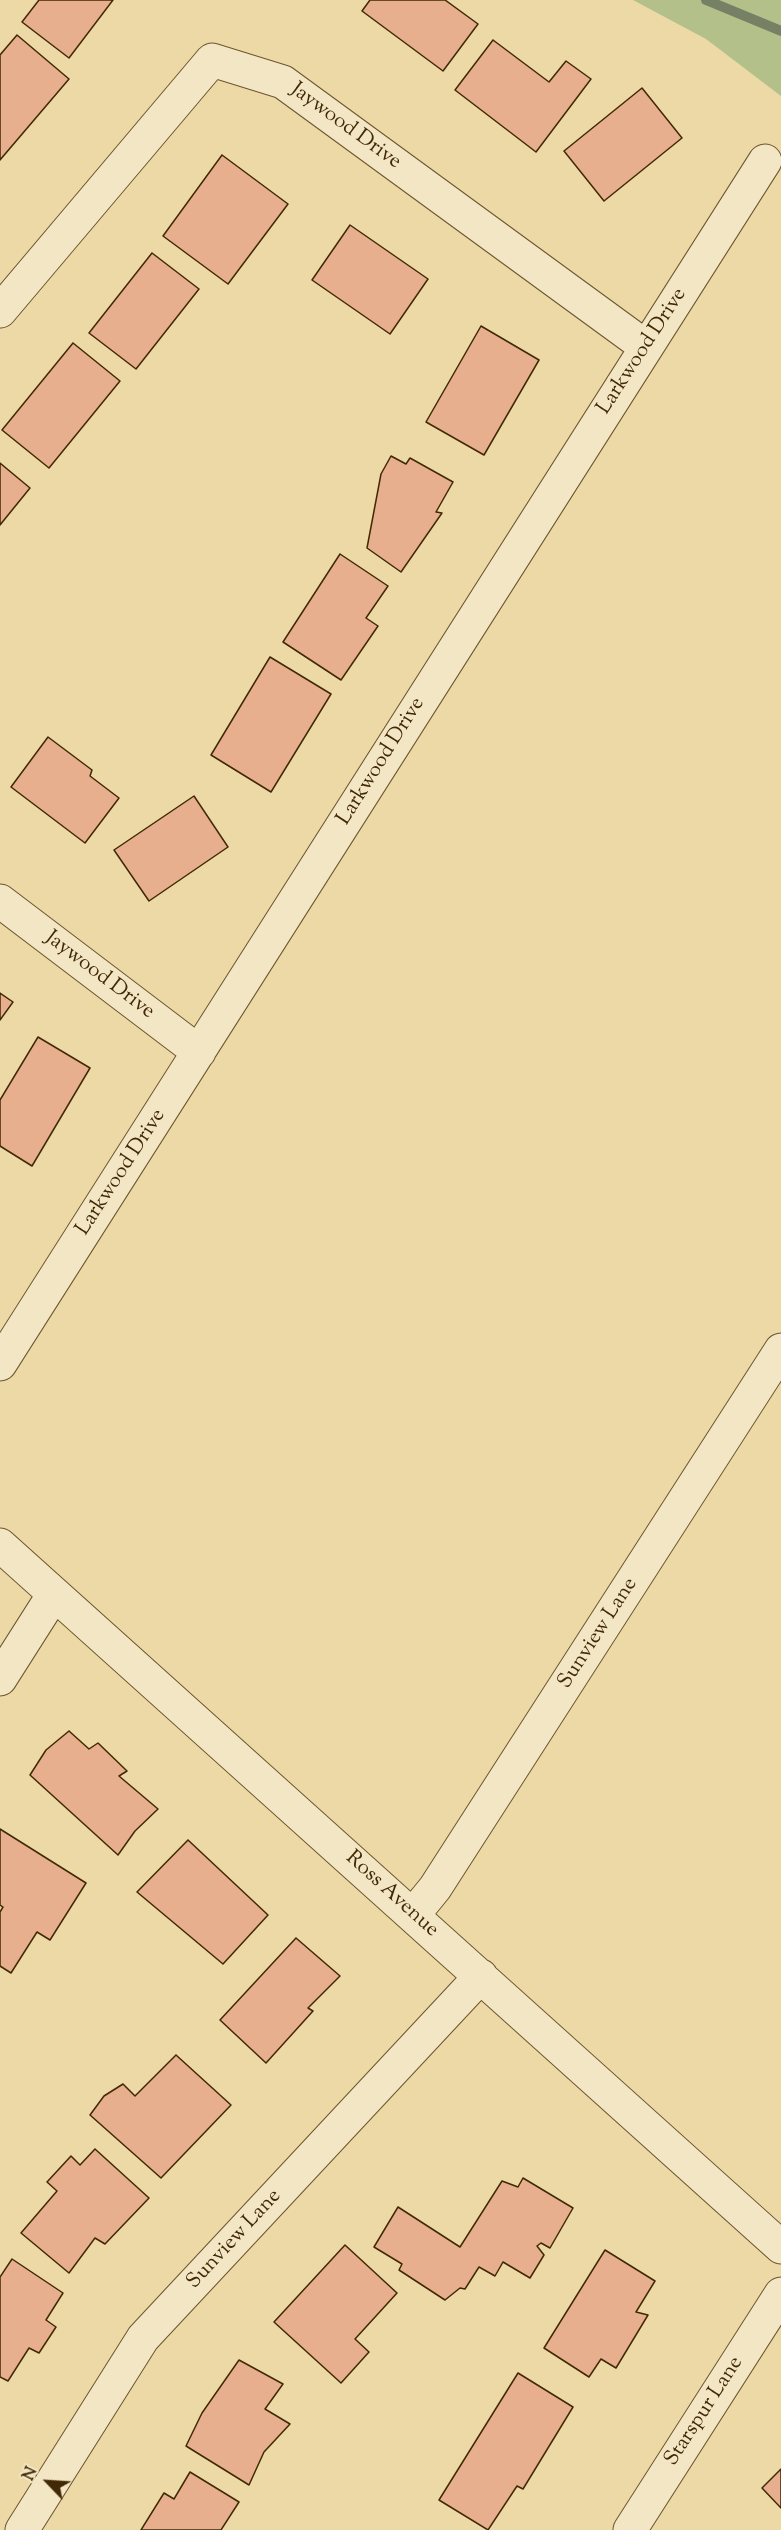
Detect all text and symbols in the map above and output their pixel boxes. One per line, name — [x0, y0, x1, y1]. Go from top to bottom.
street label: Jaywood Drive — [285, 78, 405, 176]
street label: Larkwood Drive — [593, 284, 693, 420]
street label: Larkwood Drive — [333, 693, 431, 831]
street label: Jaywood Drive — [39, 927, 159, 1025]
street label: Larkwood Drive — [72, 1105, 172, 1241]
street label: Sunview Lane — [554, 1574, 644, 1694]
street label: Ross Avenue — [339, 1846, 443, 1944]
street label: Sunview Lane — [182, 2185, 288, 2295]
street label: Starspur Lane — [660, 2352, 750, 2472]
north arrow — [18, 2452, 78, 2512]
text: N — [18, 2464, 44, 2485]

